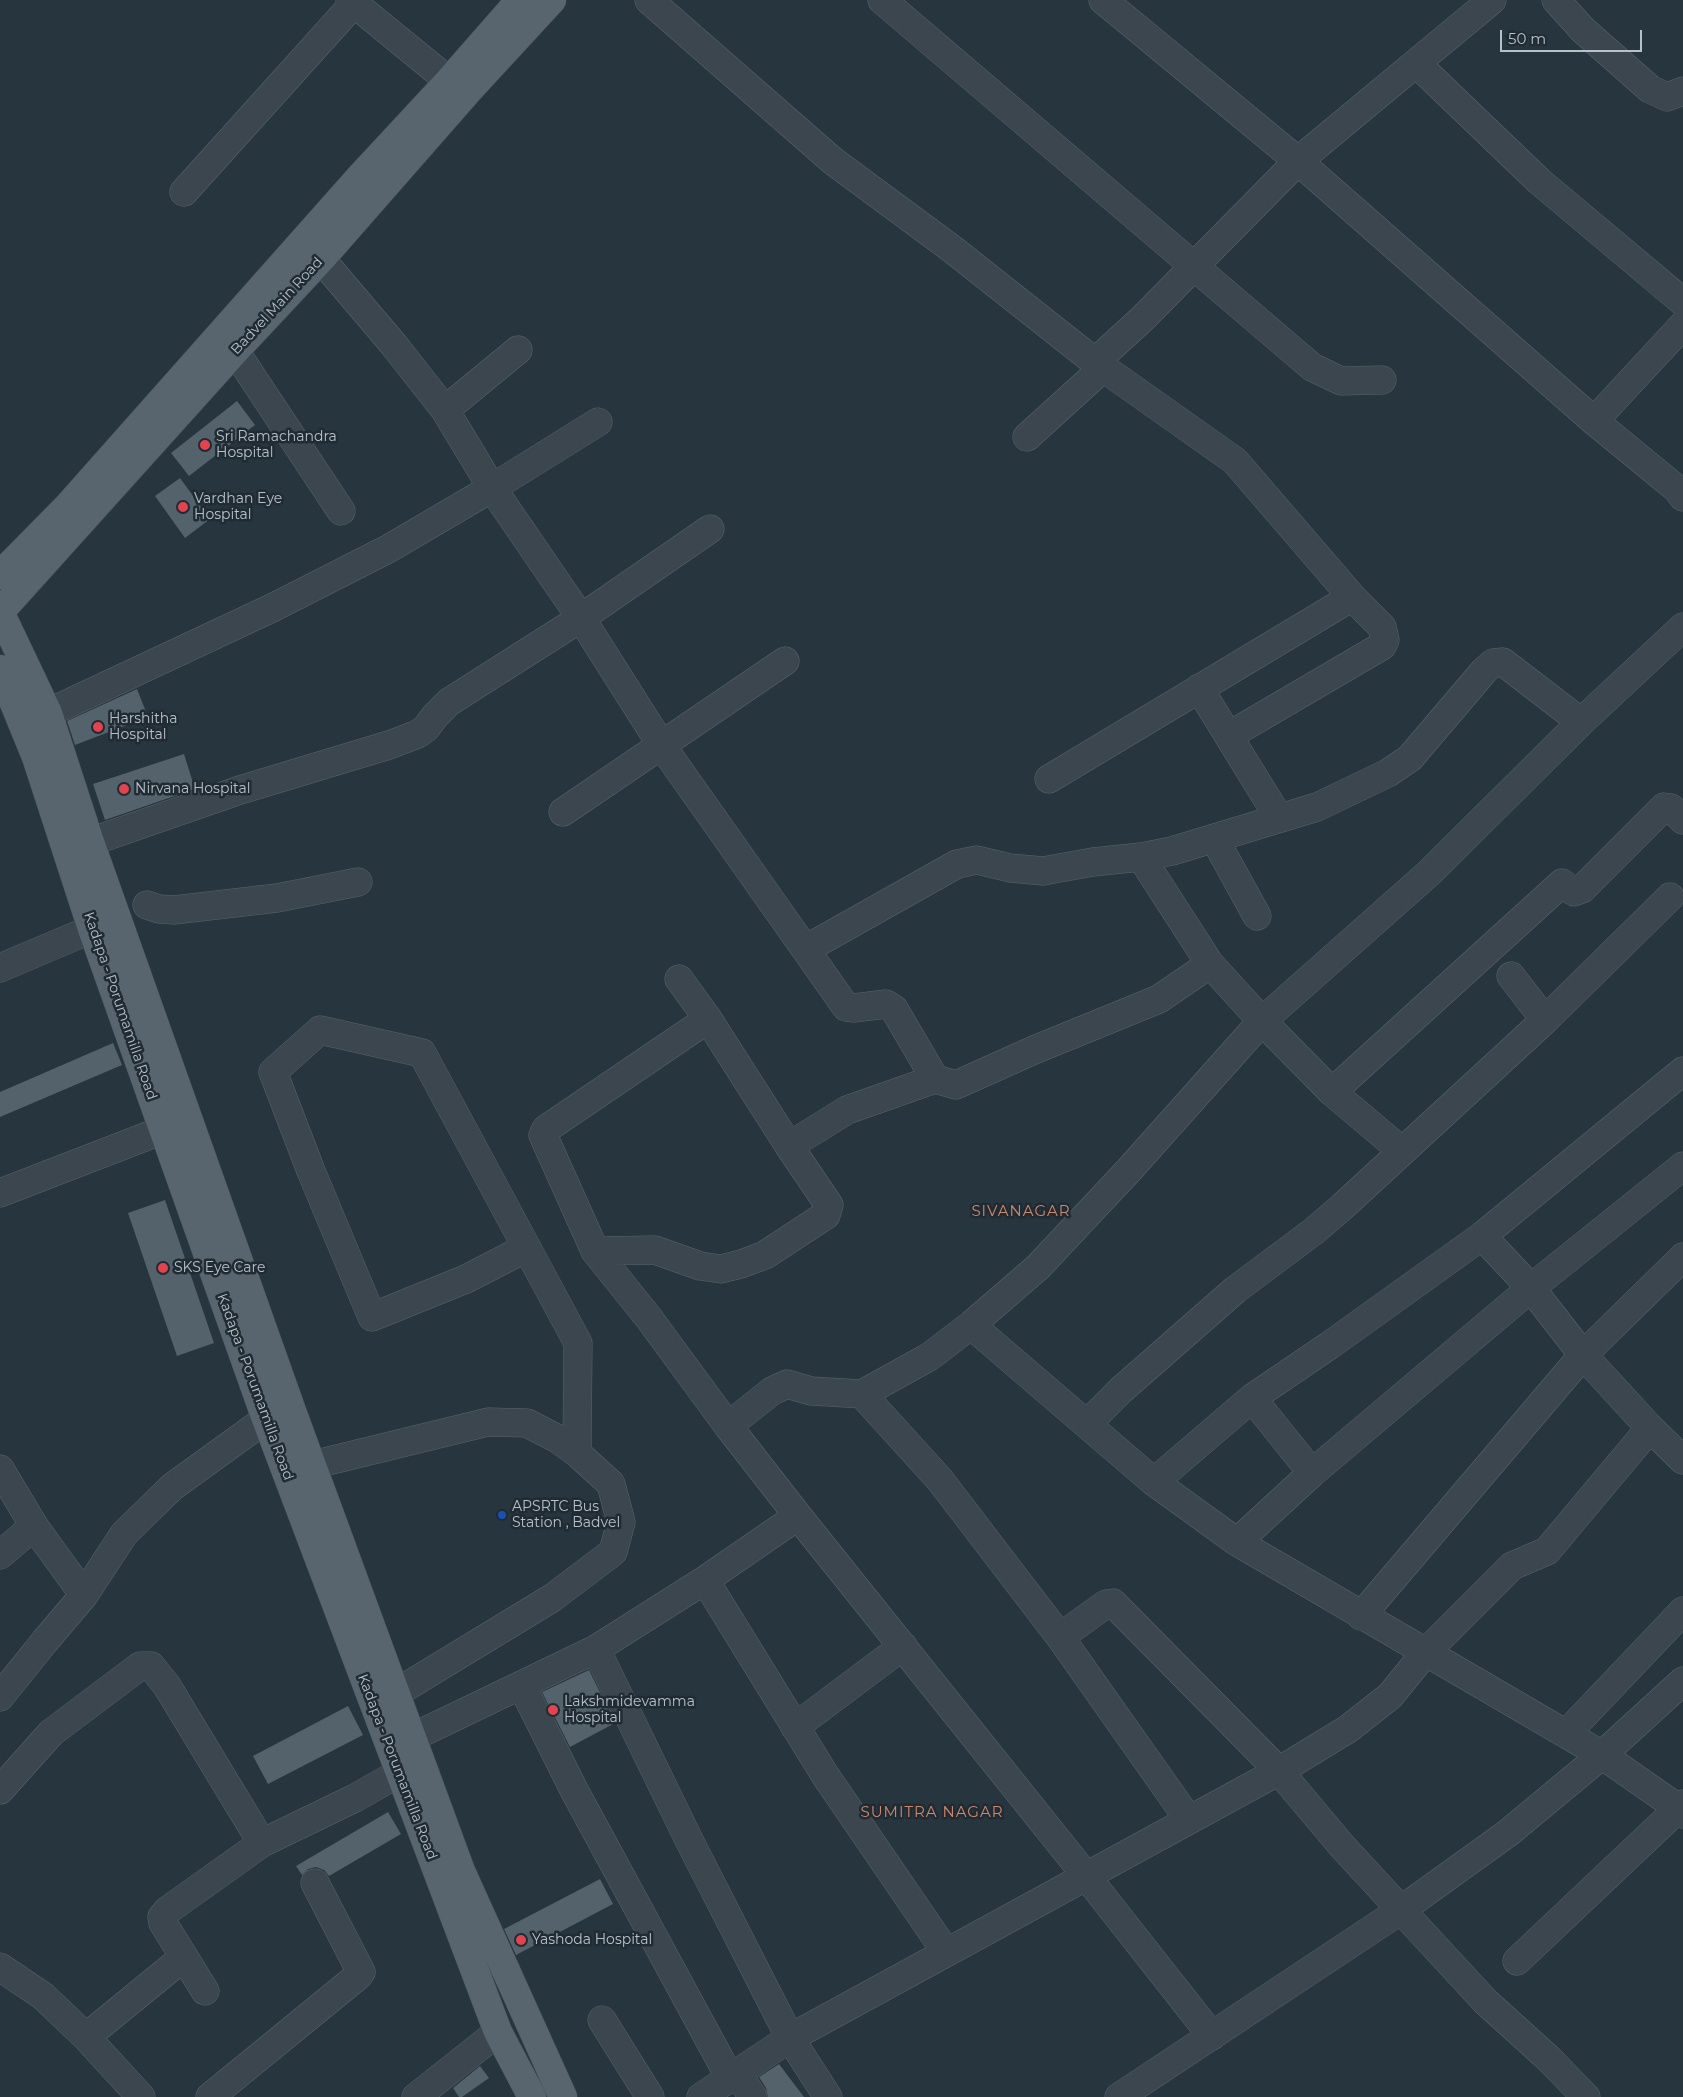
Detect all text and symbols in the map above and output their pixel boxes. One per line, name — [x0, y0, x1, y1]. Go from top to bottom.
scale bar — [1503, 20, 1646, 52]
text: 50 m — [1508, 29, 1546, 48]
street label: Badvel Main Road — [228, 254, 326, 358]
place label: Sri Ramachandra Hospital — [216, 429, 337, 462]
marker: Sri Ramachandra Hospital — [198, 438, 212, 452]
place label: Vardhan Eye Hospital — [194, 491, 282, 524]
marker: Vardhan Eye Hospital — [176, 500, 190, 514]
place label: Harshitha Hospital — [109, 711, 178, 744]
marker: Harshitha Hospital — [91, 720, 105, 734]
place label: Nirvana Hospital — [135, 781, 250, 797]
marker: Nirvana Hospital — [117, 782, 131, 796]
street label: Kadapa - Porumamilla Road — [80, 910, 160, 1102]
district label: SIVANAGAR — [970, 1203, 1072, 1221]
place label: SKS Eye Care — [174, 1260, 265, 1276]
marker: SKS Eye Care — [156, 1261, 170, 1275]
street label: Kadapa - Porumamilla Road — [213, 1291, 297, 1483]
place label: APSRTC Bus Station , Badvel — [512, 1499, 620, 1531]
marker: APSRTC Bus Station , Badvel — [496, 1509, 508, 1521]
street label: Kadapa - Porumamilla Road — [354, 1672, 440, 1862]
place label: Lakshmidevamma Hospital — [564, 1694, 695, 1726]
marker: Lakshmidevamma Hospital — [546, 1703, 560, 1717]
district label: SUMITRA NAGAR — [859, 1804, 1005, 1822]
place label: Yashoda Hospital — [532, 1932, 652, 1948]
marker: Yashoda Hospital — [514, 1933, 528, 1947]

